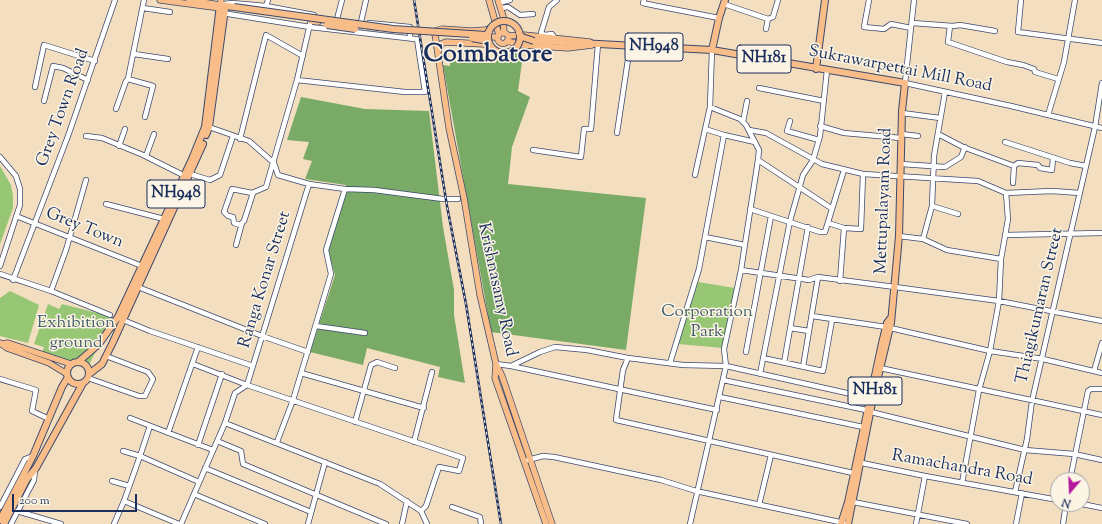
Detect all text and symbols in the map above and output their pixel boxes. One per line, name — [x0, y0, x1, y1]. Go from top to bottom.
road number: NH948 — [625, 33, 683, 61]
district label: Coimbatore — [424, 42, 552, 72]
street label: Sukrawarpettai Mill Road — [807, 42, 993, 98]
road number: NH181 — [737, 45, 791, 73]
street label: Grey Town Road — [33, 46, 95, 170]
street label: Mettupalayam Road — [872, 127, 898, 275]
road number: NH948 — [147, 180, 205, 208]
street label: Grey Town — [42, 204, 126, 254]
street label: Ranga Konar Street — [235, 209, 297, 351]
street label: Krishnasamy Road — [472, 221, 520, 359]
street label: Thiagikumaran Street — [1013, 226, 1069, 386]
park label: Corporation Park — [661, 303, 753, 343]
park label: Exhibition ground — [37, 314, 115, 354]
road number: NH181 — [848, 377, 902, 405]
street label: Ramachandra Road — [890, 447, 1034, 491]
north arrow — [1050, 472, 1090, 512]
scale bar — [14, 486, 139, 512]
text: 200 m — [19, 492, 50, 510]
text: N — [1060, 493, 1073, 511]

